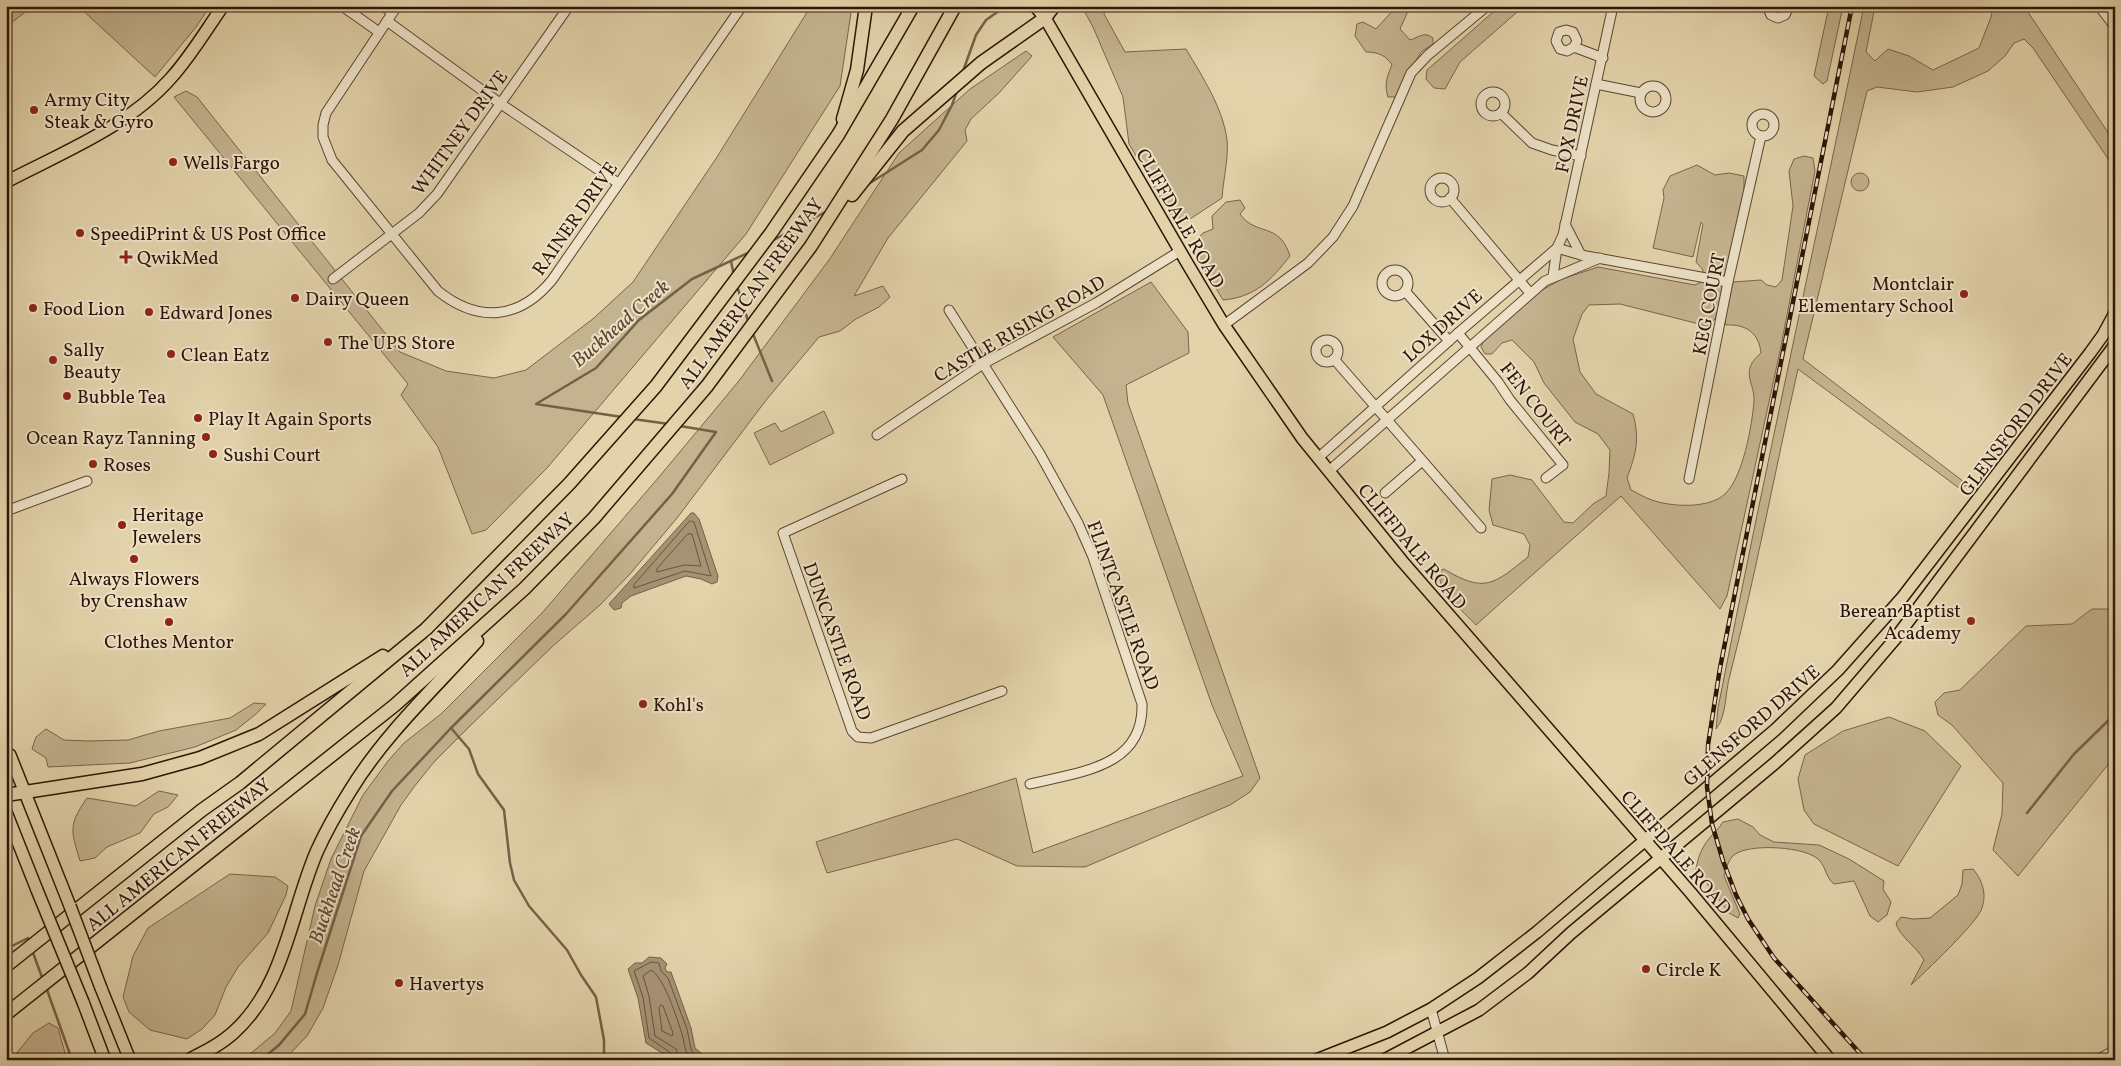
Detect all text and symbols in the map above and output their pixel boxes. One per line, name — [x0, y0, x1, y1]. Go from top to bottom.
street label: WHITNEY DRIVE — [406, 65, 515, 201]
street label: FOX DRIVE — [1550, 73, 1596, 176]
place label: Army City Steak & Gyro — [44, 88, 154, 136]
marker: Army City Steak & Gyro — [28, 104, 40, 116]
street label: CLIFFDALE ROAD — [1129, 144, 1230, 294]
place label: Wells Fargo — [183, 151, 280, 177]
marker: Wells Fargo — [167, 156, 179, 168]
street label: RAINER DRIVE — [527, 157, 625, 281]
street label: ALL AMERICAN FREEWAY — [673, 193, 830, 395]
place label: SpeediPrint & US Post Office — [90, 222, 326, 248]
marker: SpeediPrint & US Post Office — [74, 227, 86, 239]
place label: QwikMed — [137, 246, 219, 272]
marker: QwikMed — [119, 250, 133, 264]
street label: KEG COURT — [1687, 251, 1733, 358]
street label: CASTLE RISING ROAD — [929, 270, 1111, 390]
place label: Montclair Elementary School — [1798, 272, 1954, 320]
water label: Buckhead Creek — [566, 274, 677, 375]
street label: LOX DRIVE — [1398, 284, 1489, 369]
place label: Dairy Queen — [305, 287, 409, 313]
marker: Montclair Elementary School — [1958, 288, 1970, 300]
marker: Dairy Queen — [289, 292, 301, 304]
place label: Food Lion — [43, 297, 125, 323]
place label: Edward Jones — [159, 301, 273, 327]
marker: Food Lion — [27, 302, 39, 314]
marker: Edward Jones — [143, 306, 155, 318]
place label: The UPS Store — [338, 331, 455, 357]
marker: The UPS Store — [322, 336, 334, 348]
place label: Sally Beauty — [63, 338, 121, 386]
place label: Clean Eatz — [181, 343, 269, 369]
marker: Clean Eatz — [165, 348, 177, 360]
street label: GLENSFORD DRIVE — [1954, 348, 2079, 502]
marker: Sally Beauty — [47, 354, 59, 366]
street label: FEN COURT — [1493, 357, 1576, 453]
place label: Bubble Tea — [77, 385, 166, 411]
marker: Bubble Tea — [61, 390, 73, 402]
place label: Play It Again Sports — [208, 407, 372, 433]
marker: Play It Again Sports — [192, 412, 204, 424]
place label: Ocean Rayz Tanning — [26, 426, 196, 452]
marker: Ocean Rayz Tanning — [200, 431, 212, 443]
place label: Sushi Court — [223, 443, 321, 469]
marker: Sushi Court — [207, 448, 219, 460]
place label: Roses — [103, 453, 151, 479]
marker: Roses — [87, 458, 99, 470]
street label: CLIFFDALE ROAD — [1351, 479, 1472, 616]
place label: Heritage Jewelers — [132, 503, 204, 551]
street label: ALL AMERICAN FREEWAY — [394, 507, 581, 684]
street label: FLINTCASTLE ROAD — [1079, 517, 1165, 694]
marker: Heritage Jewelers — [116, 519, 128, 531]
marker: Always Flowers by Crenshaw — [128, 553, 140, 565]
street label: DUNCASTLE ROAD — [795, 559, 877, 724]
place label: Always Flowers by Crenshaw — [69, 567, 199, 615]
place label: Berean Baptist Academy — [1839, 599, 1961, 647]
marker: Berean Baptist Academy — [1965, 615, 1977, 627]
marker: Clothes Mentor — [163, 616, 175, 628]
place label: Clothes Mentor — [104, 630, 234, 656]
street label: GLENSFORD DRIVE — [1678, 660, 1826, 793]
place label: Kohl's — [653, 693, 704, 719]
marker: Kohl's — [637, 698, 649, 710]
street label: ALL AMERICAN FREEWAY — [81, 773, 277, 938]
street label: CLIFFDALE ROAD — [1614, 785, 1737, 921]
water label: Buckhead Creek — [303, 823, 369, 948]
place label: Circle K — [1656, 958, 1722, 984]
marker: Circle K — [1640, 963, 1652, 975]
place label: Havertys — [409, 972, 484, 998]
marker: Havertys — [393, 977, 405, 989]

